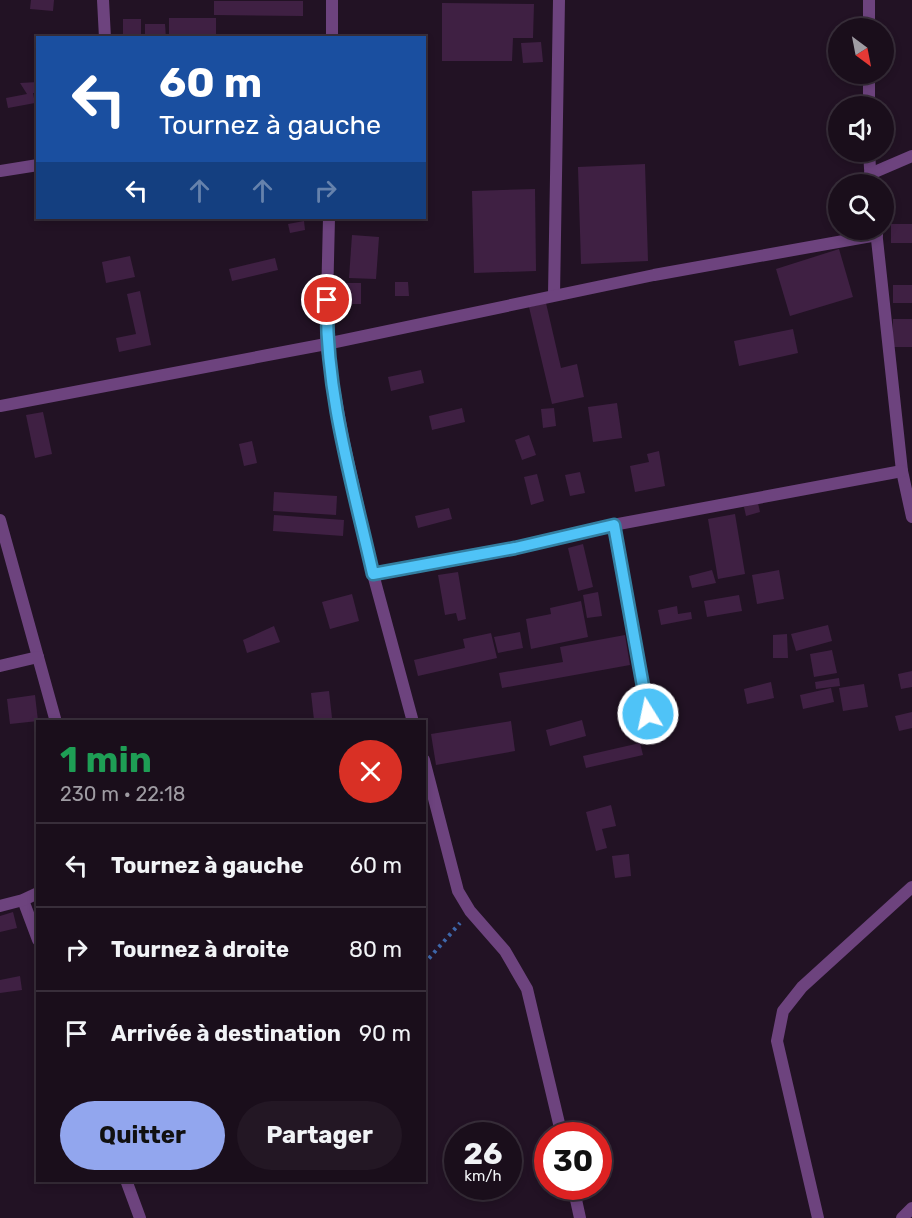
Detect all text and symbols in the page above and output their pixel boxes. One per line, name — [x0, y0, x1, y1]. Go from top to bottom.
north arrow — [828, 18, 894, 84]
map controls — [828, 18, 894, 240]
text: 60 m — [159, 58, 262, 108]
icon: left — [60, 60, 138, 138]
button: sound — [828, 96, 894, 162]
text: Tournez à gauche — [159, 109, 381, 141]
icon: left — [120, 174, 153, 207]
icon: ahead — [183, 174, 216, 207]
icon: ahead — [246, 174, 279, 207]
icon: right — [309, 174, 342, 207]
button: search — [828, 174, 894, 240]
pin — [301, 274, 352, 325]
icon: arrive — [310, 283, 343, 316]
position arrow — [616, 682, 680, 746]
text: 1 min — [60, 738, 152, 781]
button: close — [339, 740, 402, 803]
text: 230 m · 22:18 — [60, 782, 185, 806]
icon: left — [60, 849, 93, 882]
text: Tournez à gauche — [111, 852, 304, 879]
text: 60 m — [350, 852, 402, 879]
icon: right — [60, 933, 93, 966]
text: Tournez à droite — [111, 936, 289, 963]
text: 80 m — [349, 936, 402, 963]
icon: arrive — [60, 1017, 93, 1050]
text: Arrivée à destination — [111, 1020, 341, 1047]
text: 90 m — [359, 1020, 411, 1047]
button: Quitter — [60, 1101, 225, 1170]
button: Partager — [237, 1101, 402, 1170]
speed limit sign: 30 — [534, 1122, 612, 1200]
text: 26 — [463, 1136, 503, 1172]
text: km/h — [464, 1167, 502, 1185]

